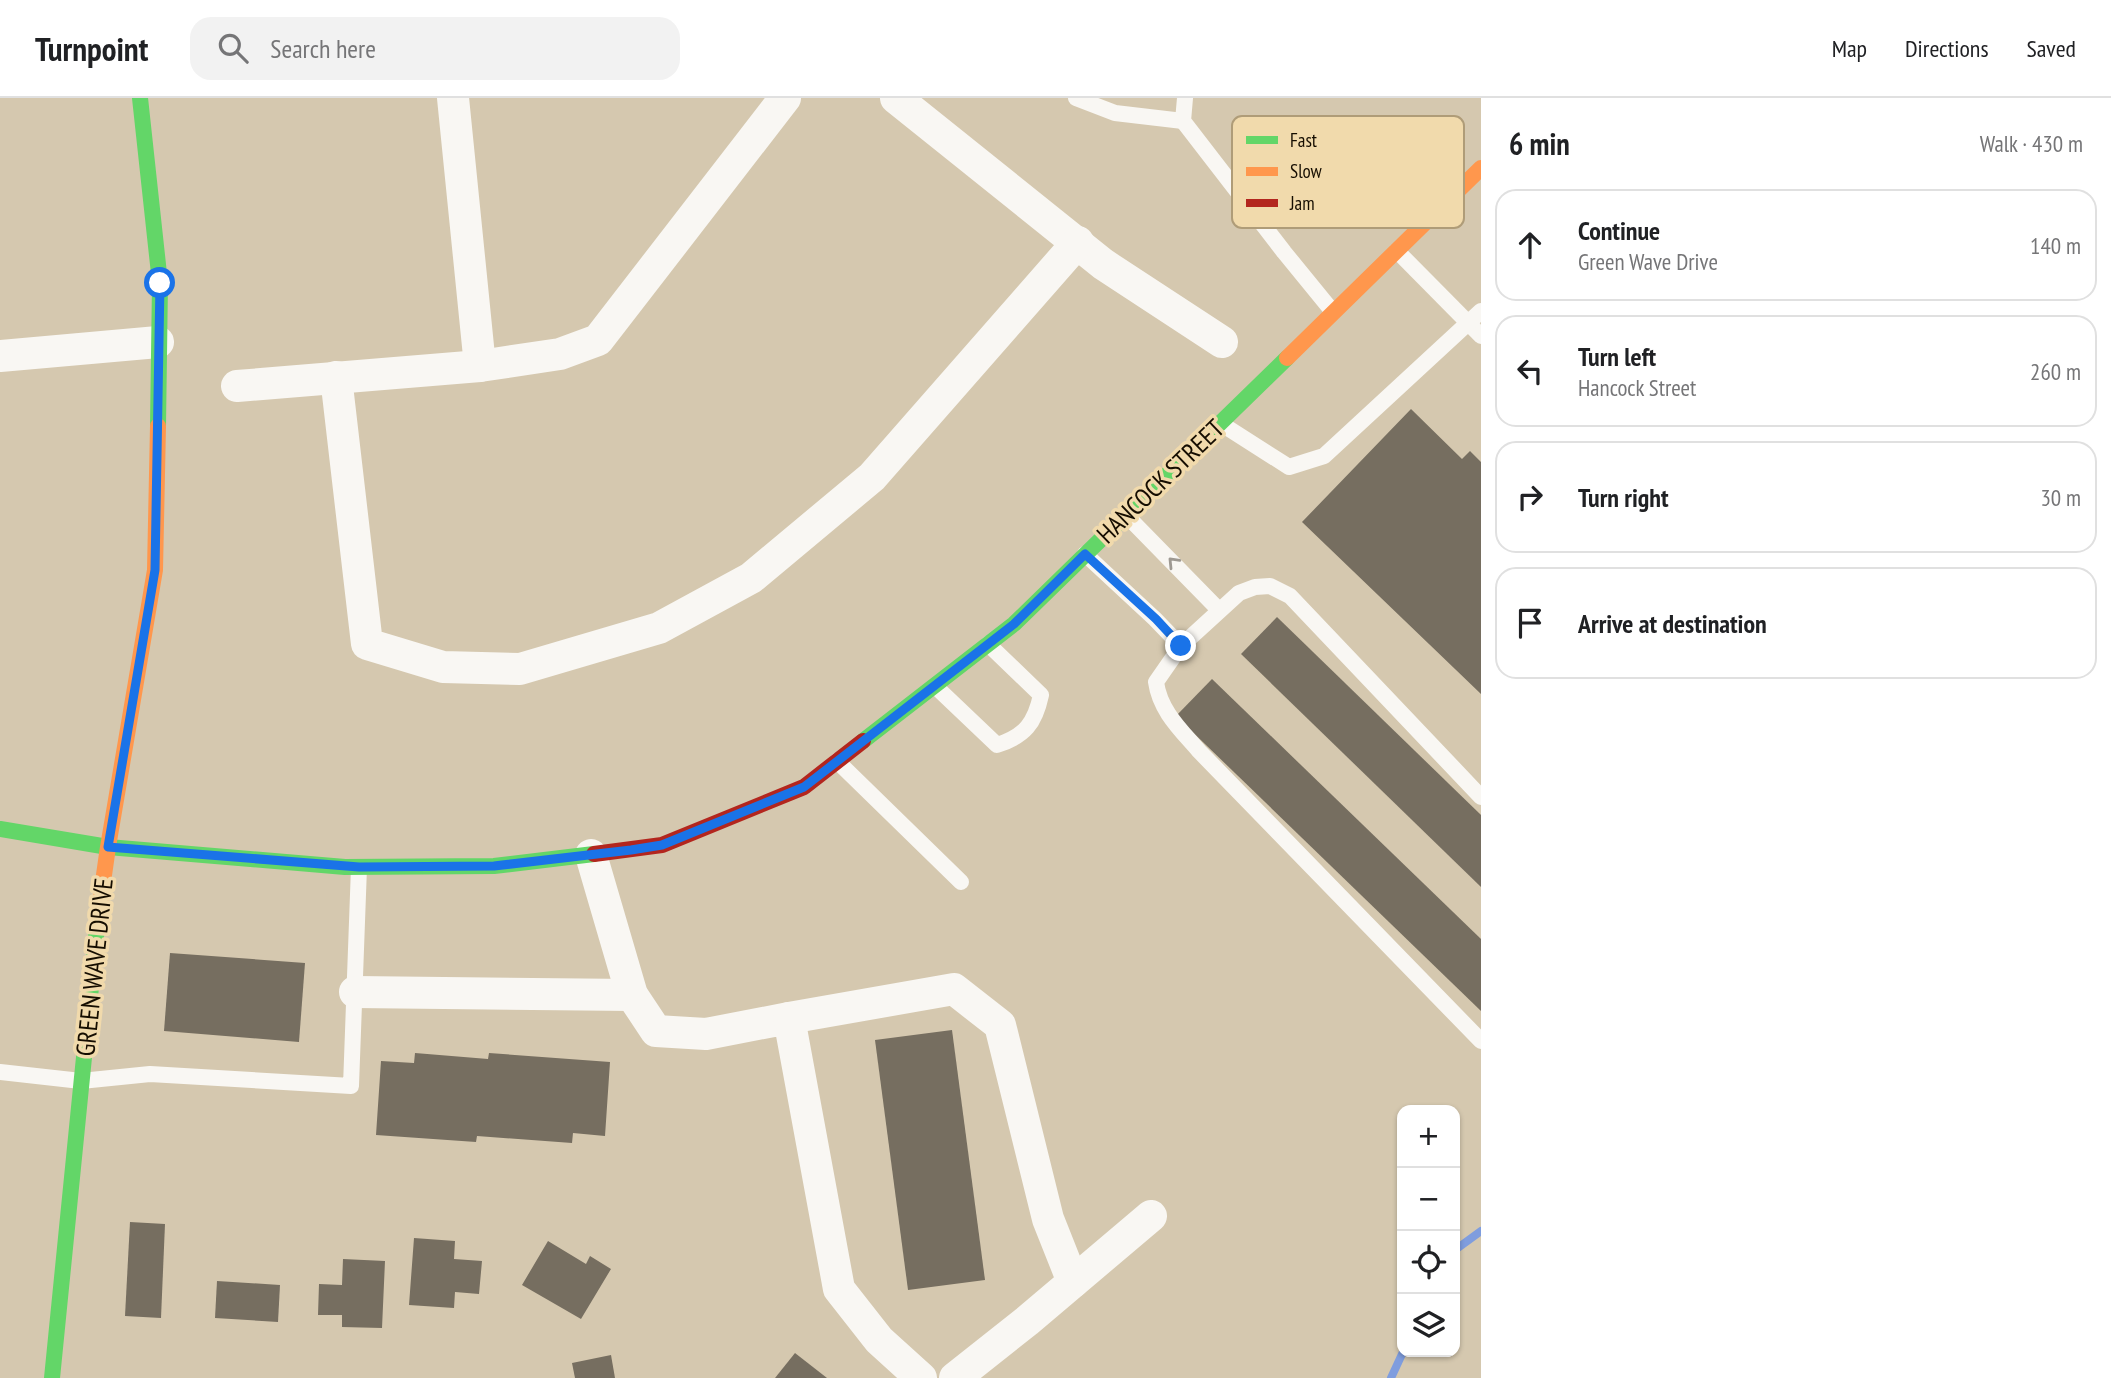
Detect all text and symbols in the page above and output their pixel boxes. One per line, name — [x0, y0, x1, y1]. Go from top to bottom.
search box — [190, 17, 680, 80]
text: Turnpoint — [35, 27, 148, 70]
icon: search — [214, 29, 252, 67]
text: Search here — [270, 32, 376, 65]
text: Map — [1832, 33, 1867, 64]
text: Directions — [1905, 33, 1989, 64]
text: Saved — [2027, 33, 2076, 64]
legend — [1232, 116, 1464, 228]
text: 6 min — [1509, 124, 1570, 163]
text: Fast — [1290, 128, 1318, 152]
text: Walk · 430 m — [1980, 129, 2083, 158]
text: Slow — [1290, 159, 1323, 183]
text: Jam — [1289, 191, 1315, 215]
text: Continue — [1578, 214, 1660, 247]
icon: ahead — [1511, 226, 1549, 264]
text: 140 m — [2030, 231, 2081, 260]
text: Green Wave Drive — [1578, 247, 1718, 276]
route start — [144, 267, 175, 298]
text: Turn left — [1578, 340, 1656, 373]
icon: left — [1511, 352, 1549, 390]
text: 260 m — [2030, 357, 2081, 386]
text: Hancock Street — [1578, 373, 1696, 402]
street label: HANCOCK STREET — [1089, 412, 1231, 550]
icon: right — [1511, 478, 1549, 516]
text: Turn right — [1578, 481, 1669, 514]
text: 30 m — [2040, 483, 2081, 512]
one-way arrow — [1168, 557, 1181, 570]
icon: arrive — [1511, 604, 1549, 642]
text: Arrive at destination — [1578, 607, 1767, 640]
route end — [1165, 630, 1196, 661]
street label: GREEN WAVE DRIVE — [68, 876, 120, 1058]
map controls — [1397, 1105, 1460, 1357]
button: + — [1397, 1105, 1460, 1168]
button: − — [1397, 1168, 1460, 1231]
button: locate — [1397, 1231, 1460, 1294]
button: layers — [1397, 1294, 1460, 1357]

